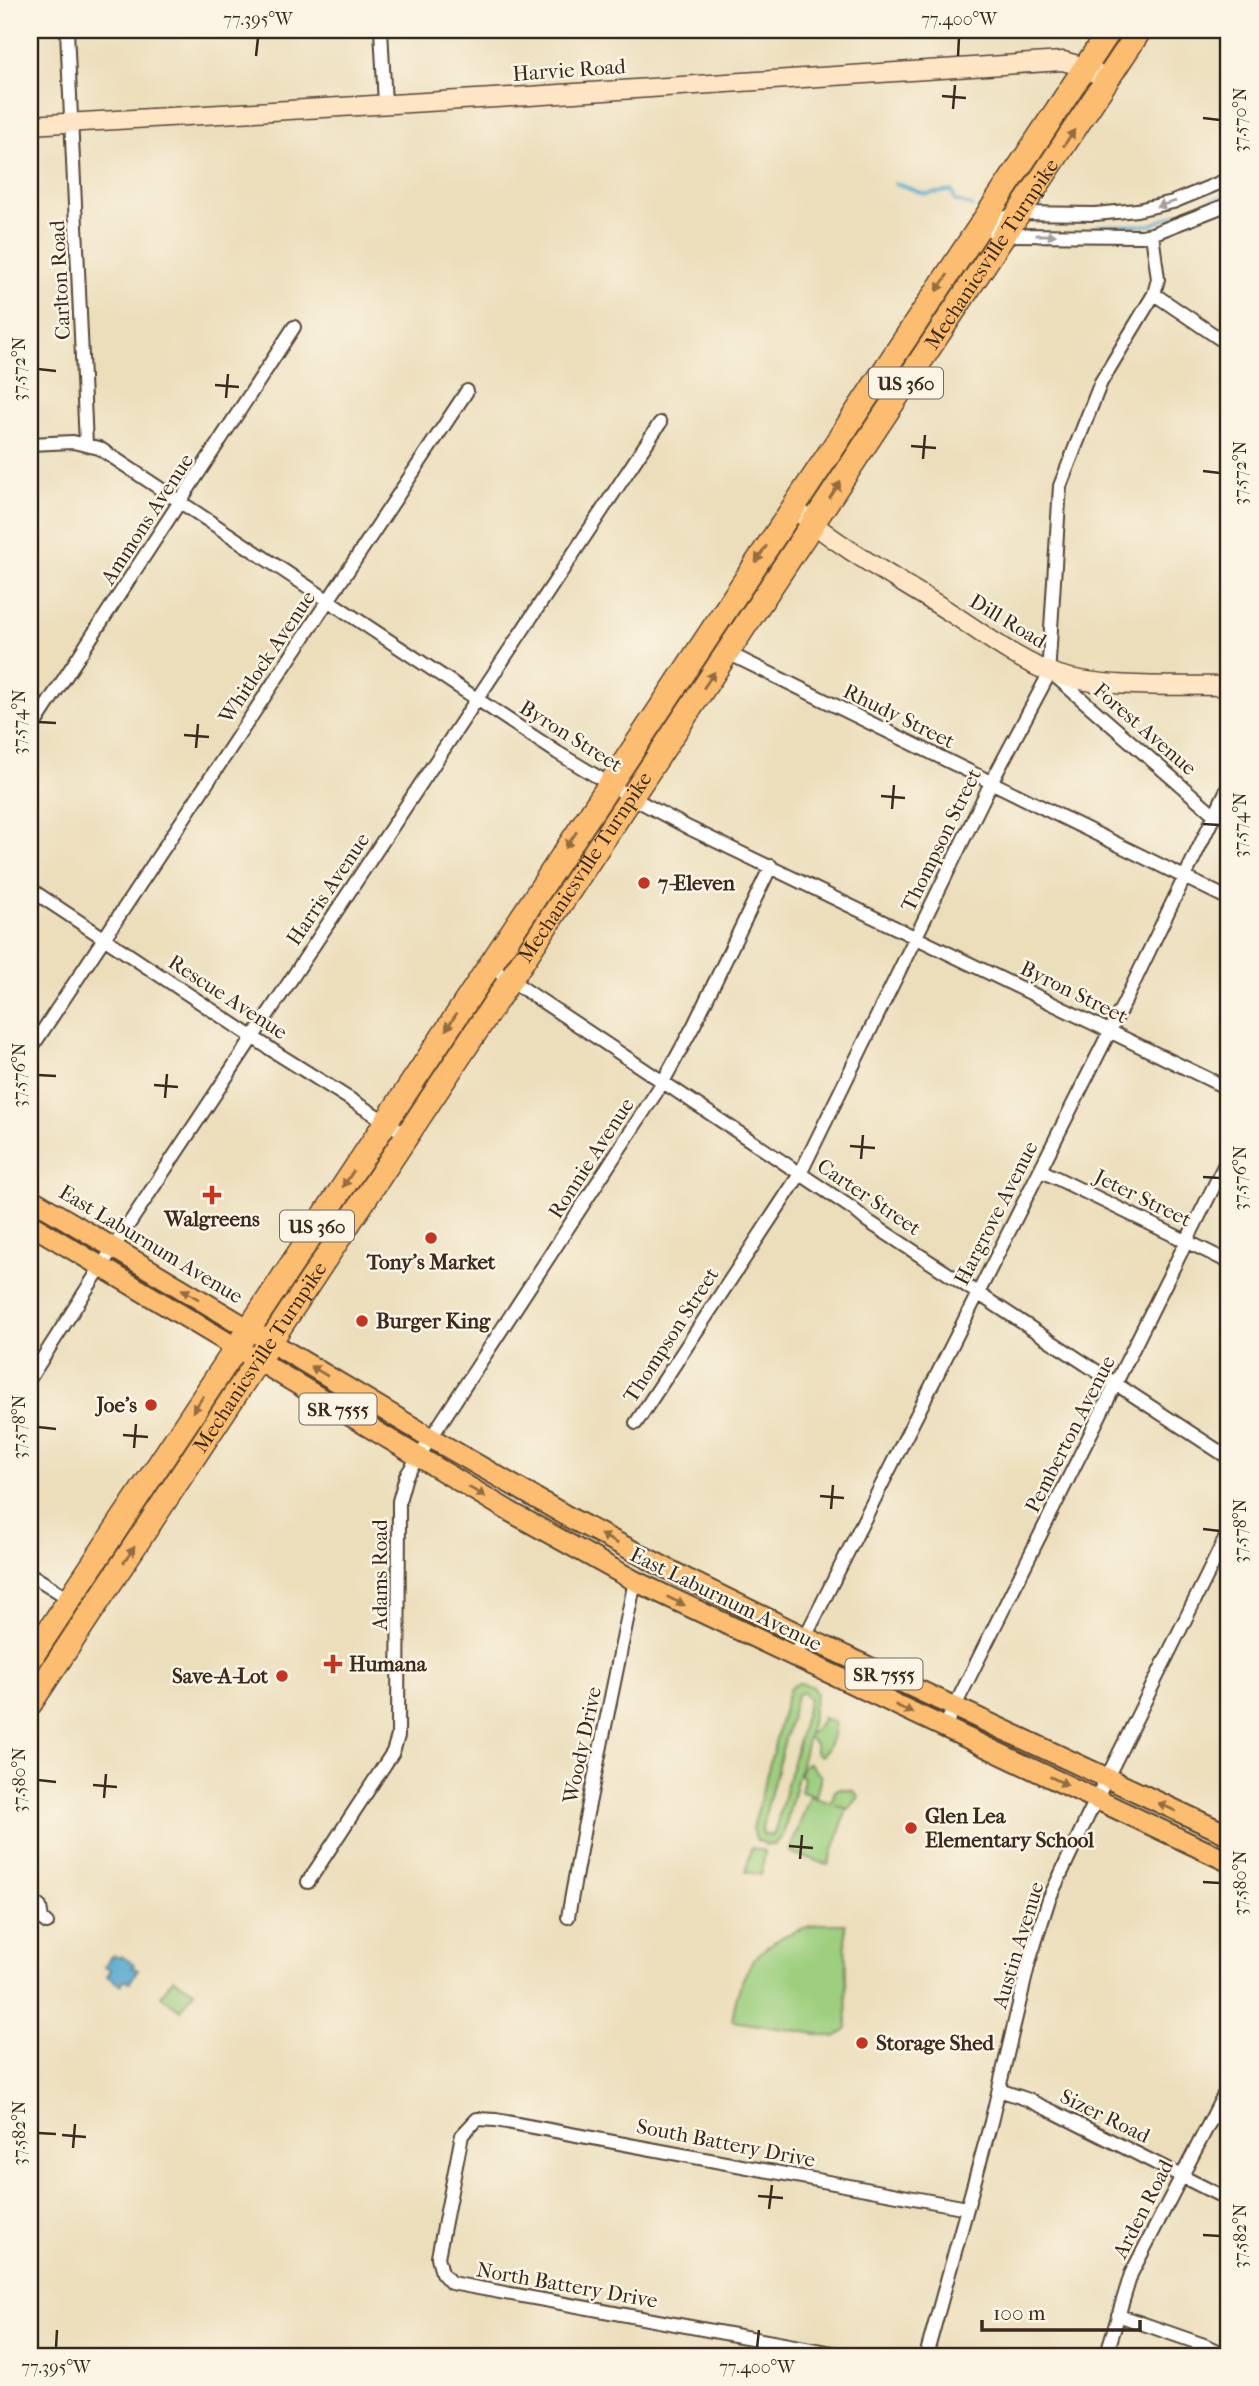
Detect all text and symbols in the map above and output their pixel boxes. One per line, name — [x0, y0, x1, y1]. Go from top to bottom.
text: 77.395°W — [223, 9, 294, 30]
text: 77.400°W — [921, 9, 998, 30]
street label: Harvie Road — [512, 54, 627, 86]
text: 37.570°N — [1230, 87, 1251, 153]
one-way arrow — [1062, 128, 1075, 147]
street label: Mechanicsville Turnpike — [920, 154, 1063, 354]
one-way arrow — [1155, 199, 1176, 209]
street label: Carlton Road — [45, 219, 75, 340]
one-way arrow — [1035, 229, 1057, 241]
one-way arrow — [935, 273, 948, 293]
text: 37.572°N — [9, 336, 30, 401]
road number: US 360 — [869, 368, 943, 398]
text: 37.572°N — [1230, 440, 1251, 505]
street label: Ammons Avenue — [95, 449, 198, 590]
one-way arrow — [828, 481, 841, 500]
one-way arrow — [755, 544, 768, 564]
street label: Whitlock Avenue — [213, 586, 320, 729]
street label: Dill Road — [965, 589, 1051, 653]
one-way arrow — [702, 671, 716, 689]
street label: Forest Avenue — [1089, 678, 1201, 780]
street label: Rhudy Street — [839, 679, 959, 753]
text: 37.574°N — [9, 689, 30, 755]
street label: Byron Street — [515, 695, 627, 777]
street label: Thompson Street — [896, 764, 986, 915]
street label: Mechanicsville Turnpike — [513, 767, 657, 967]
text: 37.574°N — [1230, 792, 1251, 858]
street label: Harris Avenue — [282, 828, 374, 950]
one-way arrow — [565, 831, 578, 850]
place label: 7-Eleven — [657, 871, 736, 895]
marker: 7-Eleven — [636, 875, 652, 891]
street label: Rescue Avenue — [164, 950, 292, 1044]
street label: Byron Street — [1016, 956, 1132, 1028]
one-way arrow — [444, 1013, 458, 1031]
text: 37.576°N — [9, 1042, 30, 1107]
street label: Ronnie Avenue — [543, 1093, 639, 1223]
street label: Hargrove Avenue — [949, 1137, 1043, 1289]
text: 37.576°N — [1230, 1145, 1251, 1210]
street label: Carter Street — [813, 1154, 926, 1241]
street label: Jeter Street — [1089, 1163, 1196, 1232]
one-way arrow — [341, 1170, 355, 1188]
street label: East Laburnum Avenue — [55, 1180, 247, 1308]
marker: Walgreens — [204, 1187, 220, 1203]
place label: Walgreens — [163, 1207, 260, 1231]
road number: US 360 — [280, 1210, 354, 1242]
marker: Tony's Market — [423, 1230, 439, 1246]
place label: Tony's Market — [366, 1250, 496, 1274]
street label: Mechanicsville Turnpike — [188, 1257, 332, 1457]
street label: Thompson Street — [618, 1263, 724, 1407]
one-way arrow — [181, 1288, 200, 1300]
place label: Burger King — [376, 1309, 491, 1333]
marker: Burger King — [354, 1313, 370, 1329]
street label: Pemberton Avenue — [1020, 1352, 1120, 1516]
one-way arrow — [309, 1365, 328, 1377]
place label: Joe's — [94, 1393, 137, 1417]
road number: SR 7555 — [300, 1394, 376, 1424]
text: 37.578°N — [9, 1395, 30, 1459]
one-way arrow — [192, 1395, 205, 1414]
marker: Joe's — [143, 1397, 159, 1413]
one-way arrow — [467, 1486, 487, 1498]
text: 37.578°N — [1230, 1499, 1251, 1563]
street label: Adams Road — [368, 1519, 392, 1632]
one-way arrow — [599, 1533, 619, 1544]
street label: East Laburnum Avenue — [626, 1542, 826, 1656]
one-way arrow — [122, 1546, 135, 1565]
one-way arrow — [666, 1596, 686, 1607]
place label: Humana — [349, 1652, 428, 1676]
marker: Humana — [323, 1654, 343, 1674]
road number: SR 7555 — [846, 1658, 922, 1690]
place label: Save-A-Lot — [172, 1664, 268, 1688]
marker: Save-A-Lot — [274, 1668, 290, 1684]
street label: Woody Drive — [558, 1684, 606, 1807]
one-way arrow — [894, 1703, 914, 1715]
text: 37.580°N — [9, 1747, 30, 1813]
one-way arrow — [1049, 1776, 1069, 1787]
one-way arrow — [1157, 1801, 1177, 1813]
place label: Glen Lea Elementary School — [925, 1804, 1094, 1852]
marker: Glen Lea Elementary School — [903, 1820, 919, 1836]
text: 37.580°N — [1230, 1850, 1251, 1916]
street label: Austin Avenue — [987, 1879, 1049, 2012]
place label: Storage Shed — [876, 2031, 995, 2055]
marker: Storage Shed — [854, 2035, 870, 2051]
street label: Sizer Road — [1056, 2084, 1154, 2148]
text: 37.582°N — [9, 2100, 30, 2165]
street label: South Battery Drive — [635, 2114, 817, 2172]
street label: Arden Road — [1107, 2155, 1178, 2263]
text: 37.582°N — [1230, 2203, 1251, 2268]
street label: North Battery Drive — [475, 2257, 659, 2313]
scale bar — [982, 2288, 1140, 2332]
text: 100 m — [993, 2301, 1046, 2325]
text: 77.395°W — [21, 2357, 92, 2378]
text: 77.400°W — [719, 2357, 796, 2378]

